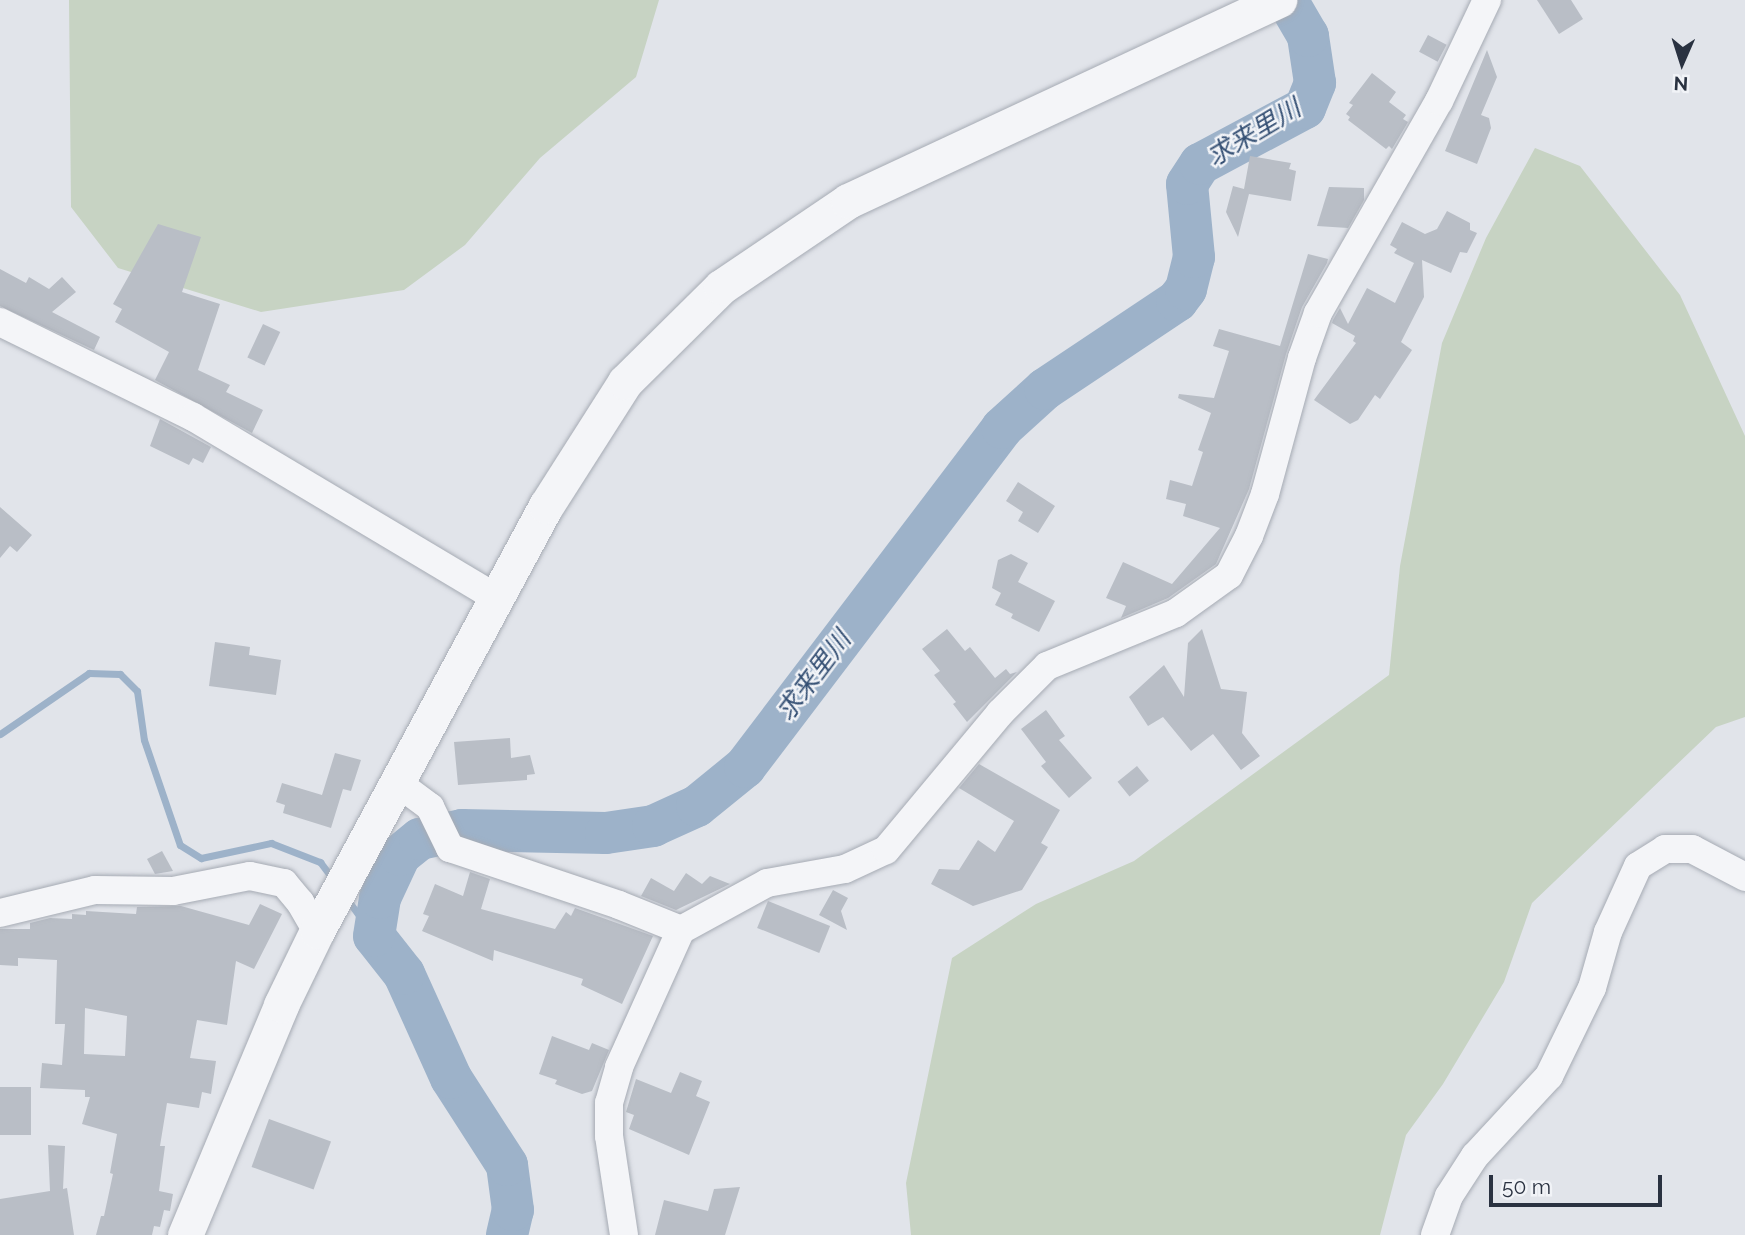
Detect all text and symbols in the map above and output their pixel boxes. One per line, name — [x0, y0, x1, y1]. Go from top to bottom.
north arrow — [1647, 28, 1717, 98]
text: N — [1673, 73, 1689, 95]
water label: 求来里川 — [1201, 93, 1307, 173]
water label: 求来里川 — [770, 625, 858, 727]
scale bar — [1493, 1162, 1666, 1206]
text: 50 m — [1502, 1174, 1551, 1199]

